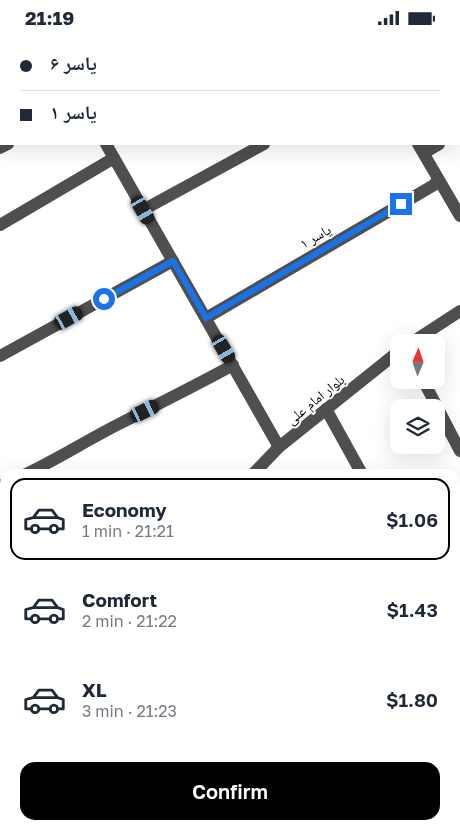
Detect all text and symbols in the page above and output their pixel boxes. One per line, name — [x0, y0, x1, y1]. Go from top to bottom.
text: 21:19 — [25, 6, 74, 29]
text: یاسر ۶ — [50, 51, 97, 74]
text: یاسر ۱ — [50, 100, 97, 123]
car — [129, 193, 156, 227]
route end — [390, 193, 412, 215]
street label: یاسر ۱ — [296, 220, 334, 252]
route start — [93, 288, 115, 310]
car — [52, 304, 85, 332]
car — [210, 332, 237, 366]
north arrow — [390, 334, 445, 389]
map controls — [390, 334, 445, 454]
street label: بلوار امام علی — [283, 370, 349, 429]
car — [128, 398, 161, 424]
button: layers — [390, 399, 445, 454]
icon: car — [22, 497, 67, 542]
text: Economy — [82, 498, 167, 521]
text: $1.06 — [386, 508, 438, 531]
text: 1 min · 21:21 — [82, 521, 174, 541]
icon: car — [22, 587, 67, 632]
text: Comfort — [82, 588, 157, 611]
text: $1.43 — [387, 598, 438, 621]
text: 2 min · 21:22 — [82, 611, 177, 631]
icon: car — [22, 677, 67, 722]
text: XL — [82, 678, 107, 701]
text: $1.80 — [386, 688, 438, 711]
text: 3 min · 21:23 — [82, 701, 177, 721]
button: Confirm — [20, 762, 440, 820]

